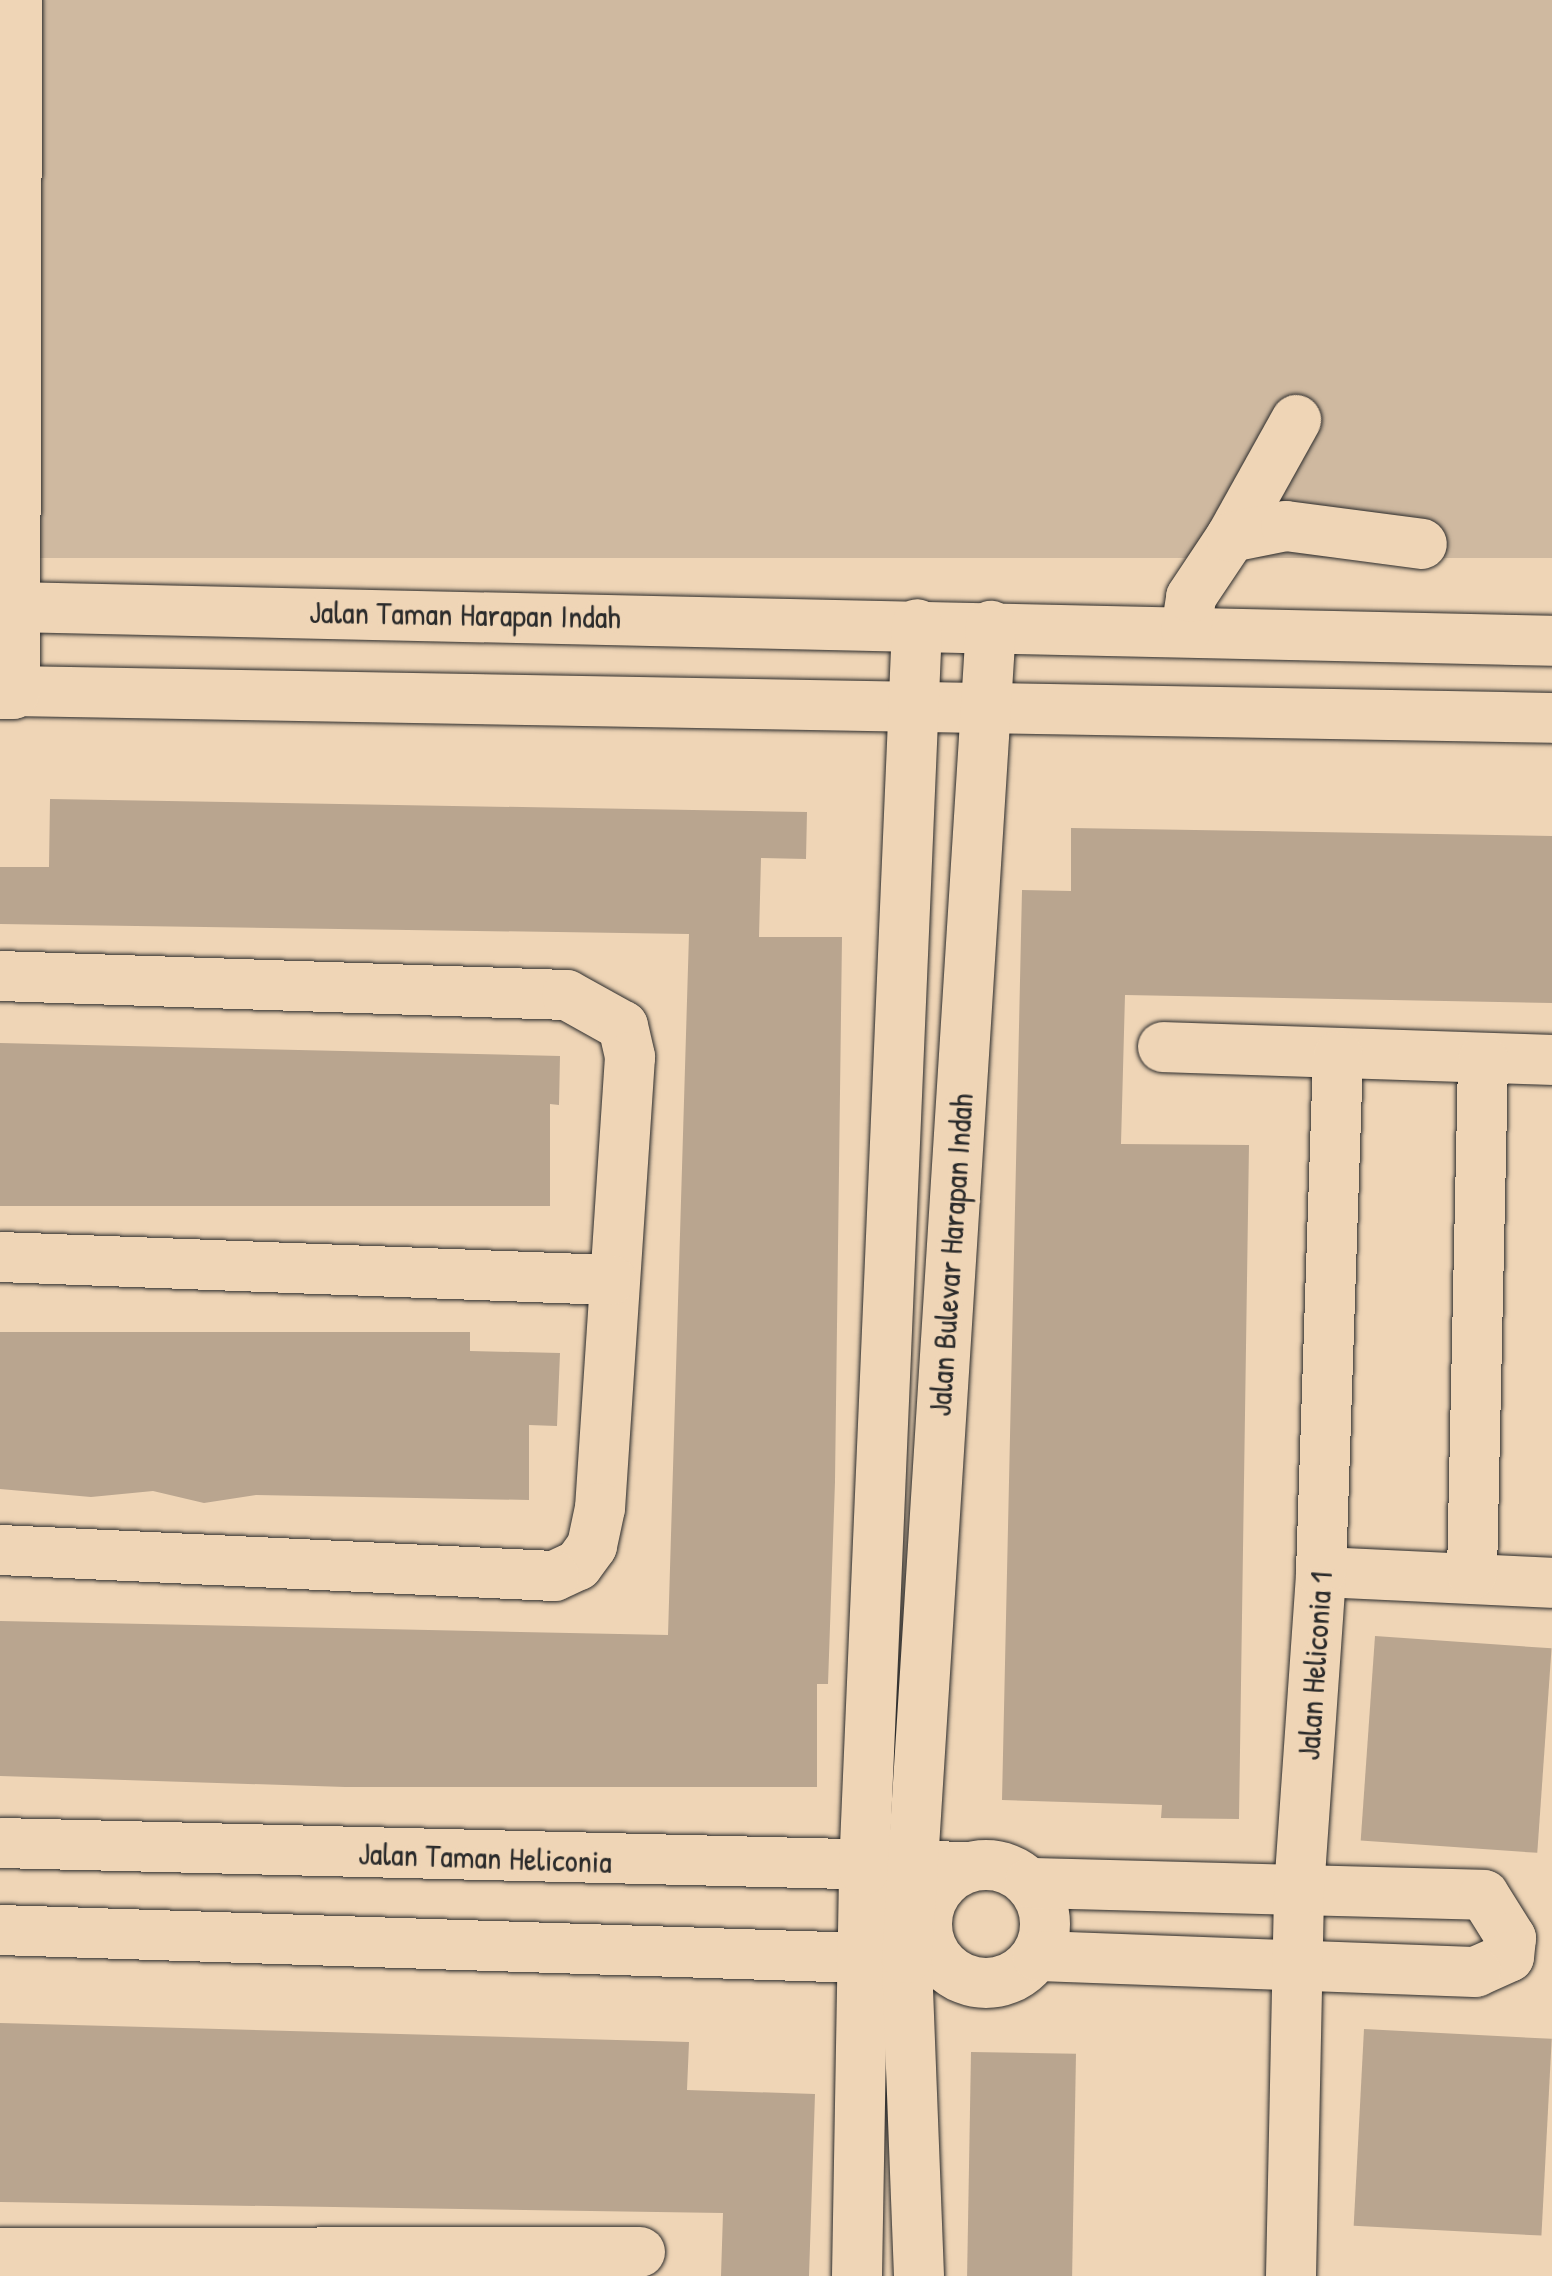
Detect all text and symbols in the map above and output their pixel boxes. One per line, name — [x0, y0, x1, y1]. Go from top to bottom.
street label: Jalan Taman Harapan Indah — [309, 593, 621, 637]
street label: Jalan Bulevar Harapan Indah — [921, 1092, 981, 1418]
street label: Jalan Heliconia 1 — [1289, 1570, 1341, 1762]
street label: Jalan Taman Heliconia — [358, 1834, 612, 1882]

